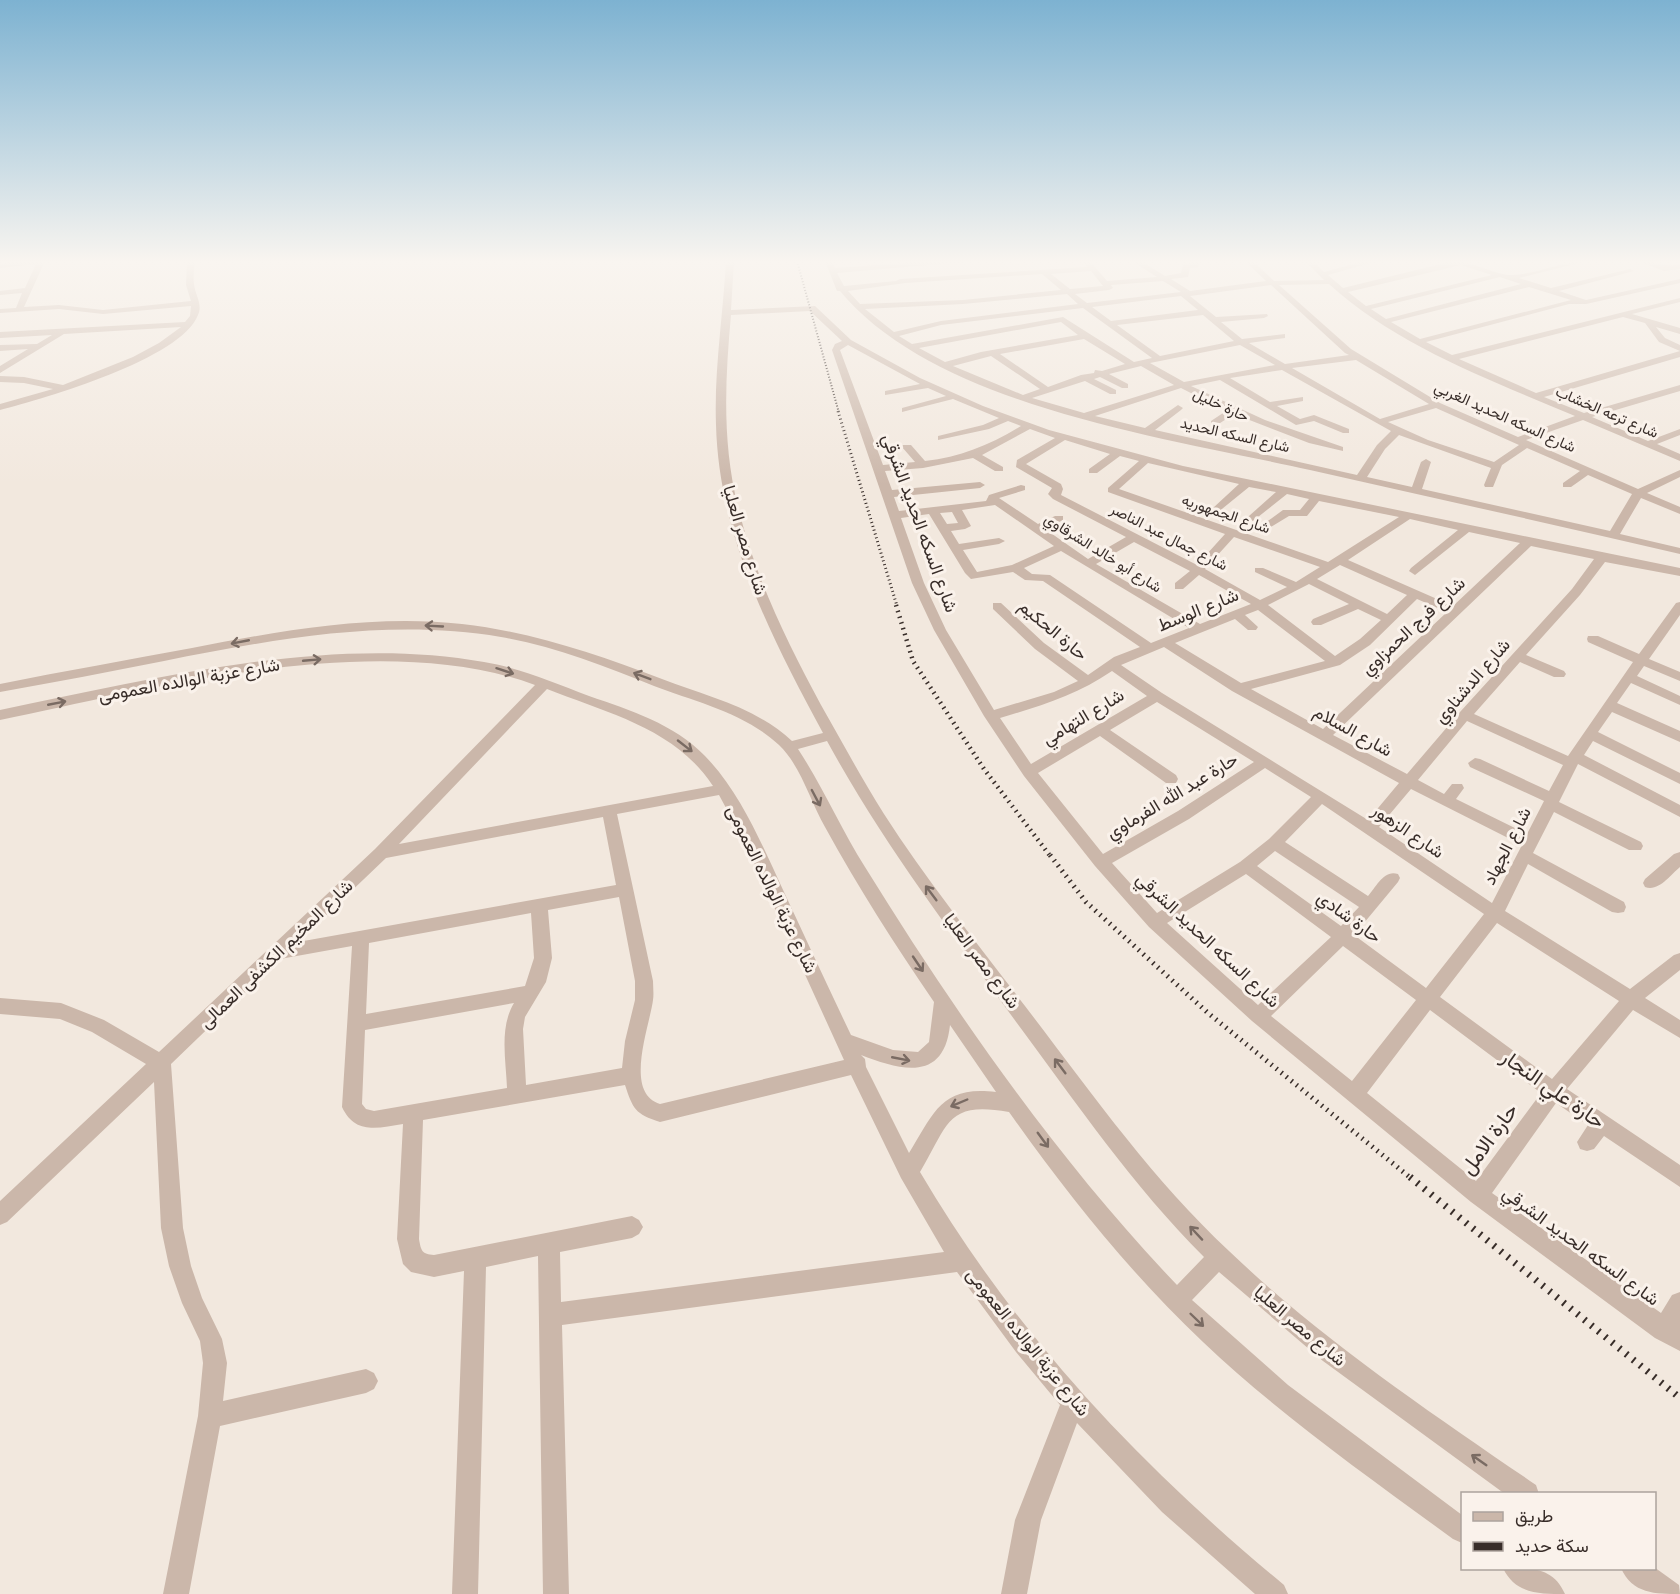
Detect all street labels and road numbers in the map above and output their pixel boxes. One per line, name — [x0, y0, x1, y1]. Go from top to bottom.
street label: شارع السكه الحديد الغربي — [1430, 378, 1579, 460]
street label: شارع ترعه الخشاب — [1552, 382, 1661, 444]
street label: حارة خليل — [1190, 384, 1252, 426]
street label: شارع السكه الحديد — [1178, 414, 1292, 458]
street label: شارع السكه الحديد الشرقي — [874, 431, 963, 617]
street label: شارع مصر العليا — [717, 483, 772, 598]
street label: شارع الجمهوريه — [1179, 490, 1273, 539]
street label: شارع جمال عبد الناصر — [1106, 499, 1231, 576]
street label: شارع أبو خالد الشرقاوي — [1039, 510, 1165, 600]
street label: شارع فرج الحمزاوي — [1356, 572, 1472, 683]
street label: شارع الوسط — [1154, 584, 1242, 637]
street label: حارة الحكيم — [1014, 595, 1092, 666]
street label: شارع الدشناوي — [1429, 634, 1518, 730]
street label: شارع عزبة الوالده العمومى — [97, 653, 282, 708]
street label: شارع التهامي — [1038, 684, 1130, 753]
street label: شارع السلام — [1309, 700, 1396, 762]
street label: حارة عبد الله الفرماوي — [1102, 748, 1244, 847]
street label: شارع الزهور — [1366, 798, 1448, 864]
street label: شارع عزبة الوالده العمومى — [721, 802, 822, 977]
street label: شارع الجهاد — [1478, 803, 1537, 889]
street label: شارع السكه الحديد الشرقي — [1129, 868, 1285, 1015]
street label: شارع المخيم الكشفى العمالى — [195, 875, 358, 1034]
street label: حارة شادي — [1310, 886, 1386, 951]
street label: شارع مصر العليا — [938, 909, 1025, 1014]
street label: حارة علي النجار — [1493, 1044, 1609, 1138]
street label: حارة الامل — [1455, 1099, 1524, 1180]
street label: شارع السكه الحديد الشرقي — [1496, 1182, 1664, 1314]
street label: شارع عزبة الوالده العمومى — [961, 1264, 1094, 1421]
street label: شارع مصر العليا — [1249, 1281, 1351, 1372]

